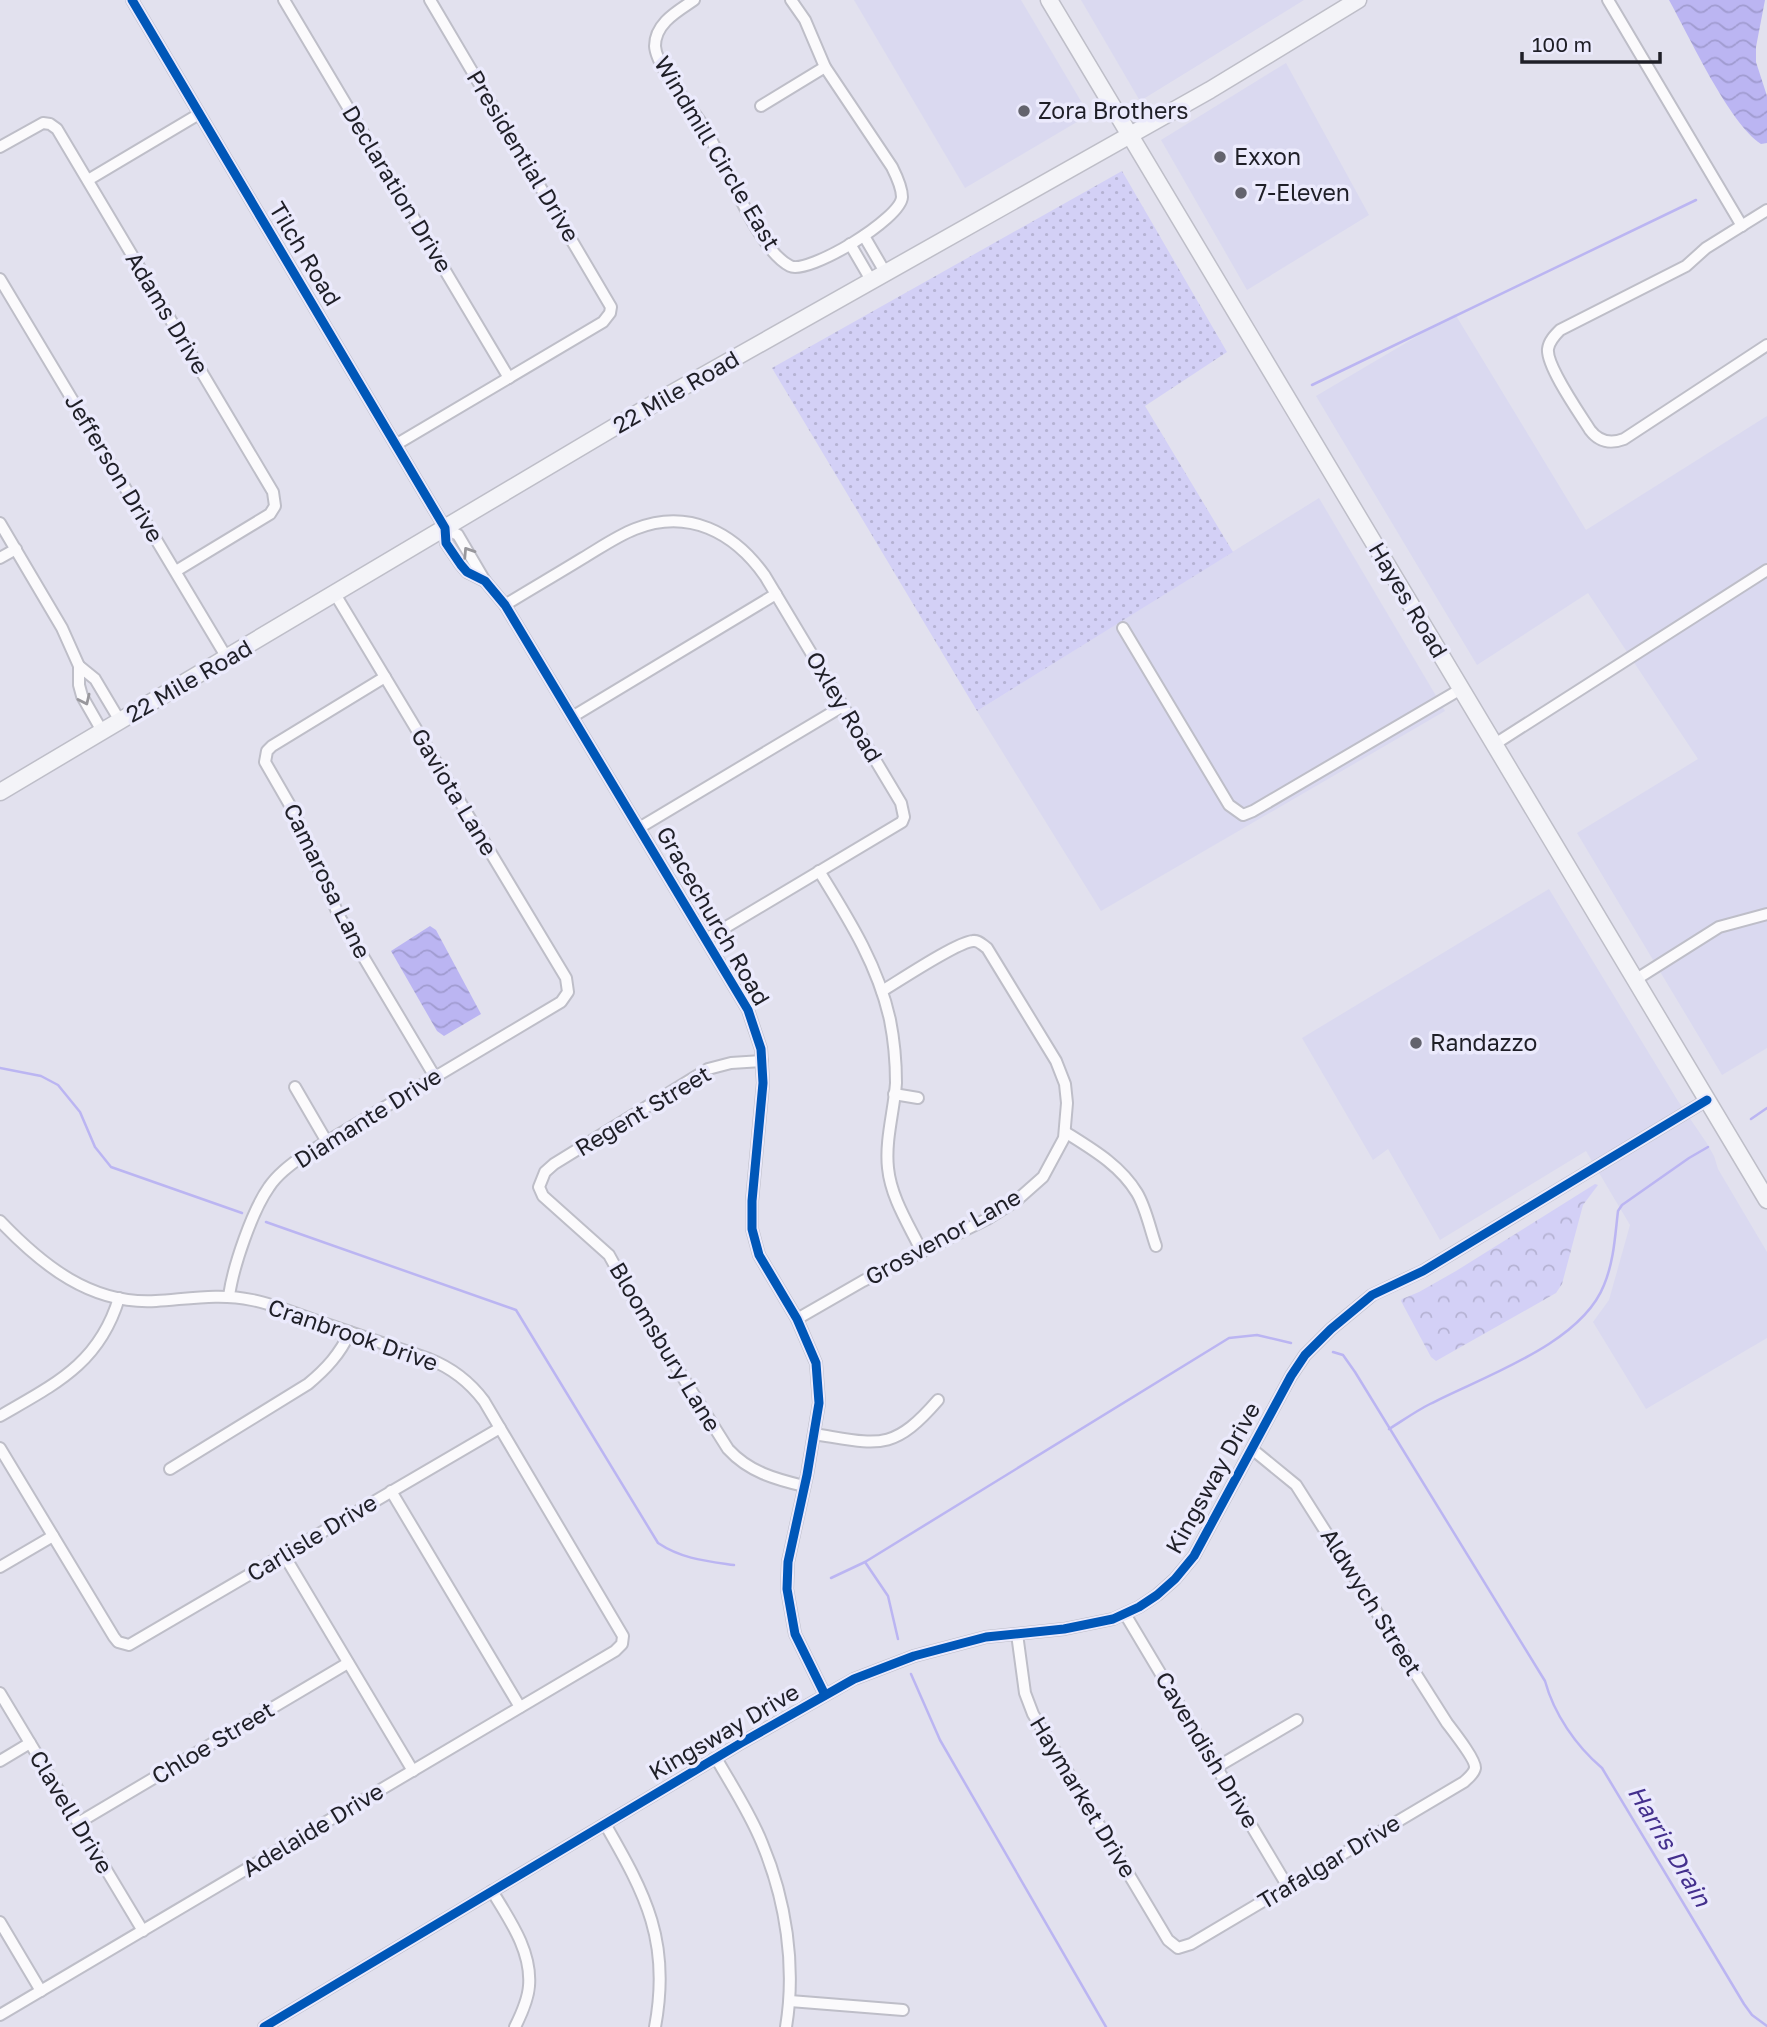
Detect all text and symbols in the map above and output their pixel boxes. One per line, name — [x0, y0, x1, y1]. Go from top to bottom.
scale bar — [1522, 21, 1660, 65]
text: 100 m — [1532, 31, 1592, 57]
street label: Windmill Circle East — [649, 51, 787, 254]
street label: Presidential Drive — [462, 65, 586, 246]
place label: Zora Brothers — [1038, 96, 1188, 124]
street label: Declaration Drive — [337, 100, 459, 277]
marker: Zora Brothers — [1016, 103, 1032, 119]
place label: Exxon — [1234, 142, 1301, 170]
marker: Exxon — [1212, 149, 1228, 165]
place label: 7-Eleven — [1255, 178, 1350, 206]
marker: 7-Eleven — [1233, 185, 1249, 201]
street label: Tilch Road — [264, 196, 348, 311]
street label: Adams Drive — [120, 246, 215, 379]
street label: 22 Mile Road — [607, 344, 744, 438]
street label: Jefferson Drive — [60, 388, 170, 547]
street label: Hayes Road — [1363, 537, 1454, 662]
one-way arrow — [464, 546, 477, 559]
street label: 22 Mile Road — [120, 633, 257, 727]
street label: Oxley Road — [801, 646, 889, 767]
one-way arrow — [77, 693, 91, 705]
street label: Gaviota Lane — [406, 723, 504, 860]
street label: Camarosa Lane — [278, 798, 378, 963]
street label: Gracechurch Road — [651, 821, 776, 1010]
place label: Randazzo — [1430, 1028, 1537, 1056]
marker: Randazzo — [1408, 1035, 1424, 1051]
street label: Regent Street — [570, 1059, 715, 1162]
street label: Diamante Drive — [289, 1061, 446, 1173]
street label: Grosvenor Lane — [860, 1182, 1025, 1290]
street label: Bloomsbury Lane — [604, 1257, 728, 1436]
street label: Cranbrook Drive — [265, 1292, 442, 1376]
street label: Kingsway Drive — [1159, 1397, 1265, 1558]
street label: Carlisle Drive — [241, 1487, 382, 1587]
street label: Aldwych Street — [1315, 1523, 1428, 1680]
street label: Cavendish Drive — [1150, 1666, 1266, 1833]
street label: Kingsway Drive — [643, 1677, 804, 1785]
street label: Chloe Street — [146, 1695, 279, 1790]
street label: Haymarket Drive — [1025, 1711, 1143, 1882]
street label: Clavell Drive — [24, 1745, 120, 1878]
street label: Adelaide Drive — [237, 1776, 388, 1882]
water label: Harris Drain — [1623, 1779, 1718, 1912]
street label: Trafalgar Drive — [1252, 1808, 1405, 1915]

